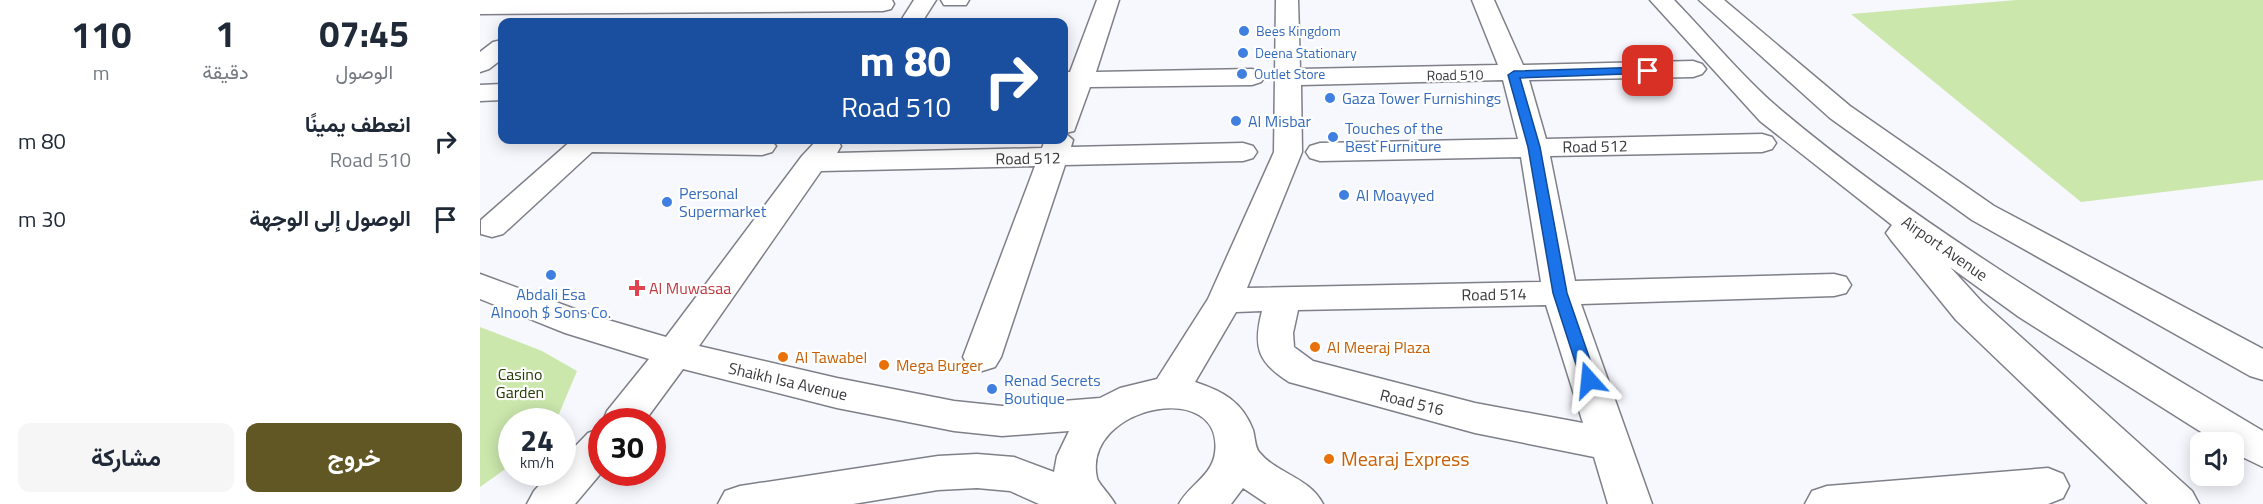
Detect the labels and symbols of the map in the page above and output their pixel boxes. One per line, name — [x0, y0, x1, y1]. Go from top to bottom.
place label: Bees Kingdom — [1256, 20, 1341, 41]
marker: Bees Kingdom — [1237, 24, 1251, 38]
place label: Deena Stationary — [1255, 42, 1357, 63]
pin — [1622, 45, 1673, 96]
marker: Deena Stationary — [1236, 46, 1250, 60]
place label: Outlet Store — [1254, 63, 1325, 84]
street label: Road 510 — [1426, 64, 1484, 85]
marker: Outlet Store — [1235, 67, 1249, 81]
place label: Gaza Tower Furnishings — [1342, 86, 1501, 110]
marker: Gaza Tower Furnishings — [1323, 91, 1337, 105]
place label: Al Misbar — [1248, 109, 1312, 133]
marker: Al Misbar — [1229, 114, 1243, 128]
place label: Touches of the Best Furniture — [1345, 116, 1443, 158]
marker: Touches of the Best Furniture — [1326, 130, 1340, 144]
street label: Road 512 — [1562, 133, 1628, 159]
street label: Road 512 — [995, 145, 1061, 171]
place label: Personal Supermarket — [679, 181, 767, 223]
place label: Al Moayyed — [1356, 183, 1434, 207]
marker: Al Moayyed — [1337, 188, 1351, 202]
marker: Personal Supermarket — [660, 195, 674, 209]
street label: Airport Avenue — [1897, 209, 1993, 287]
marker: Abdali Esa Alnooh $ Sons Co. — [544, 268, 558, 282]
place label: Al Muwasaa — [649, 276, 731, 300]
marker: Al Muwasaa — [630, 281, 644, 295]
street label: Road 514 — [1461, 281, 1527, 307]
place label: Abdali Esa Alnooh $ Sons Co. — [491, 282, 611, 324]
place label: Al Meeraj Plaza — [1327, 335, 1430, 359]
marker: Al Meeraj Plaza — [1308, 340, 1322, 354]
place label: Al Tawabel — [795, 345, 867, 369]
position arrow — [1557, 348, 1621, 412]
marker: Al Tawabel — [776, 350, 790, 364]
place label: Mega Burger — [896, 353, 983, 377]
street label: Shaikh Isa Avenue — [726, 356, 850, 406]
marker: Mega Burger — [877, 358, 891, 372]
park label: Casino Garden — [496, 362, 544, 404]
place label: Renad Secrets Boutique — [1004, 368, 1101, 410]
marker: Renad Secrets Boutique — [985, 382, 999, 396]
street label: Road 516 — [1378, 382, 1446, 422]
speed limit sign: 30 — [588, 408, 666, 486]
place label: Mearaj Express — [1341, 443, 1470, 474]
marker: Mearaj Express — [1322, 452, 1336, 466]

